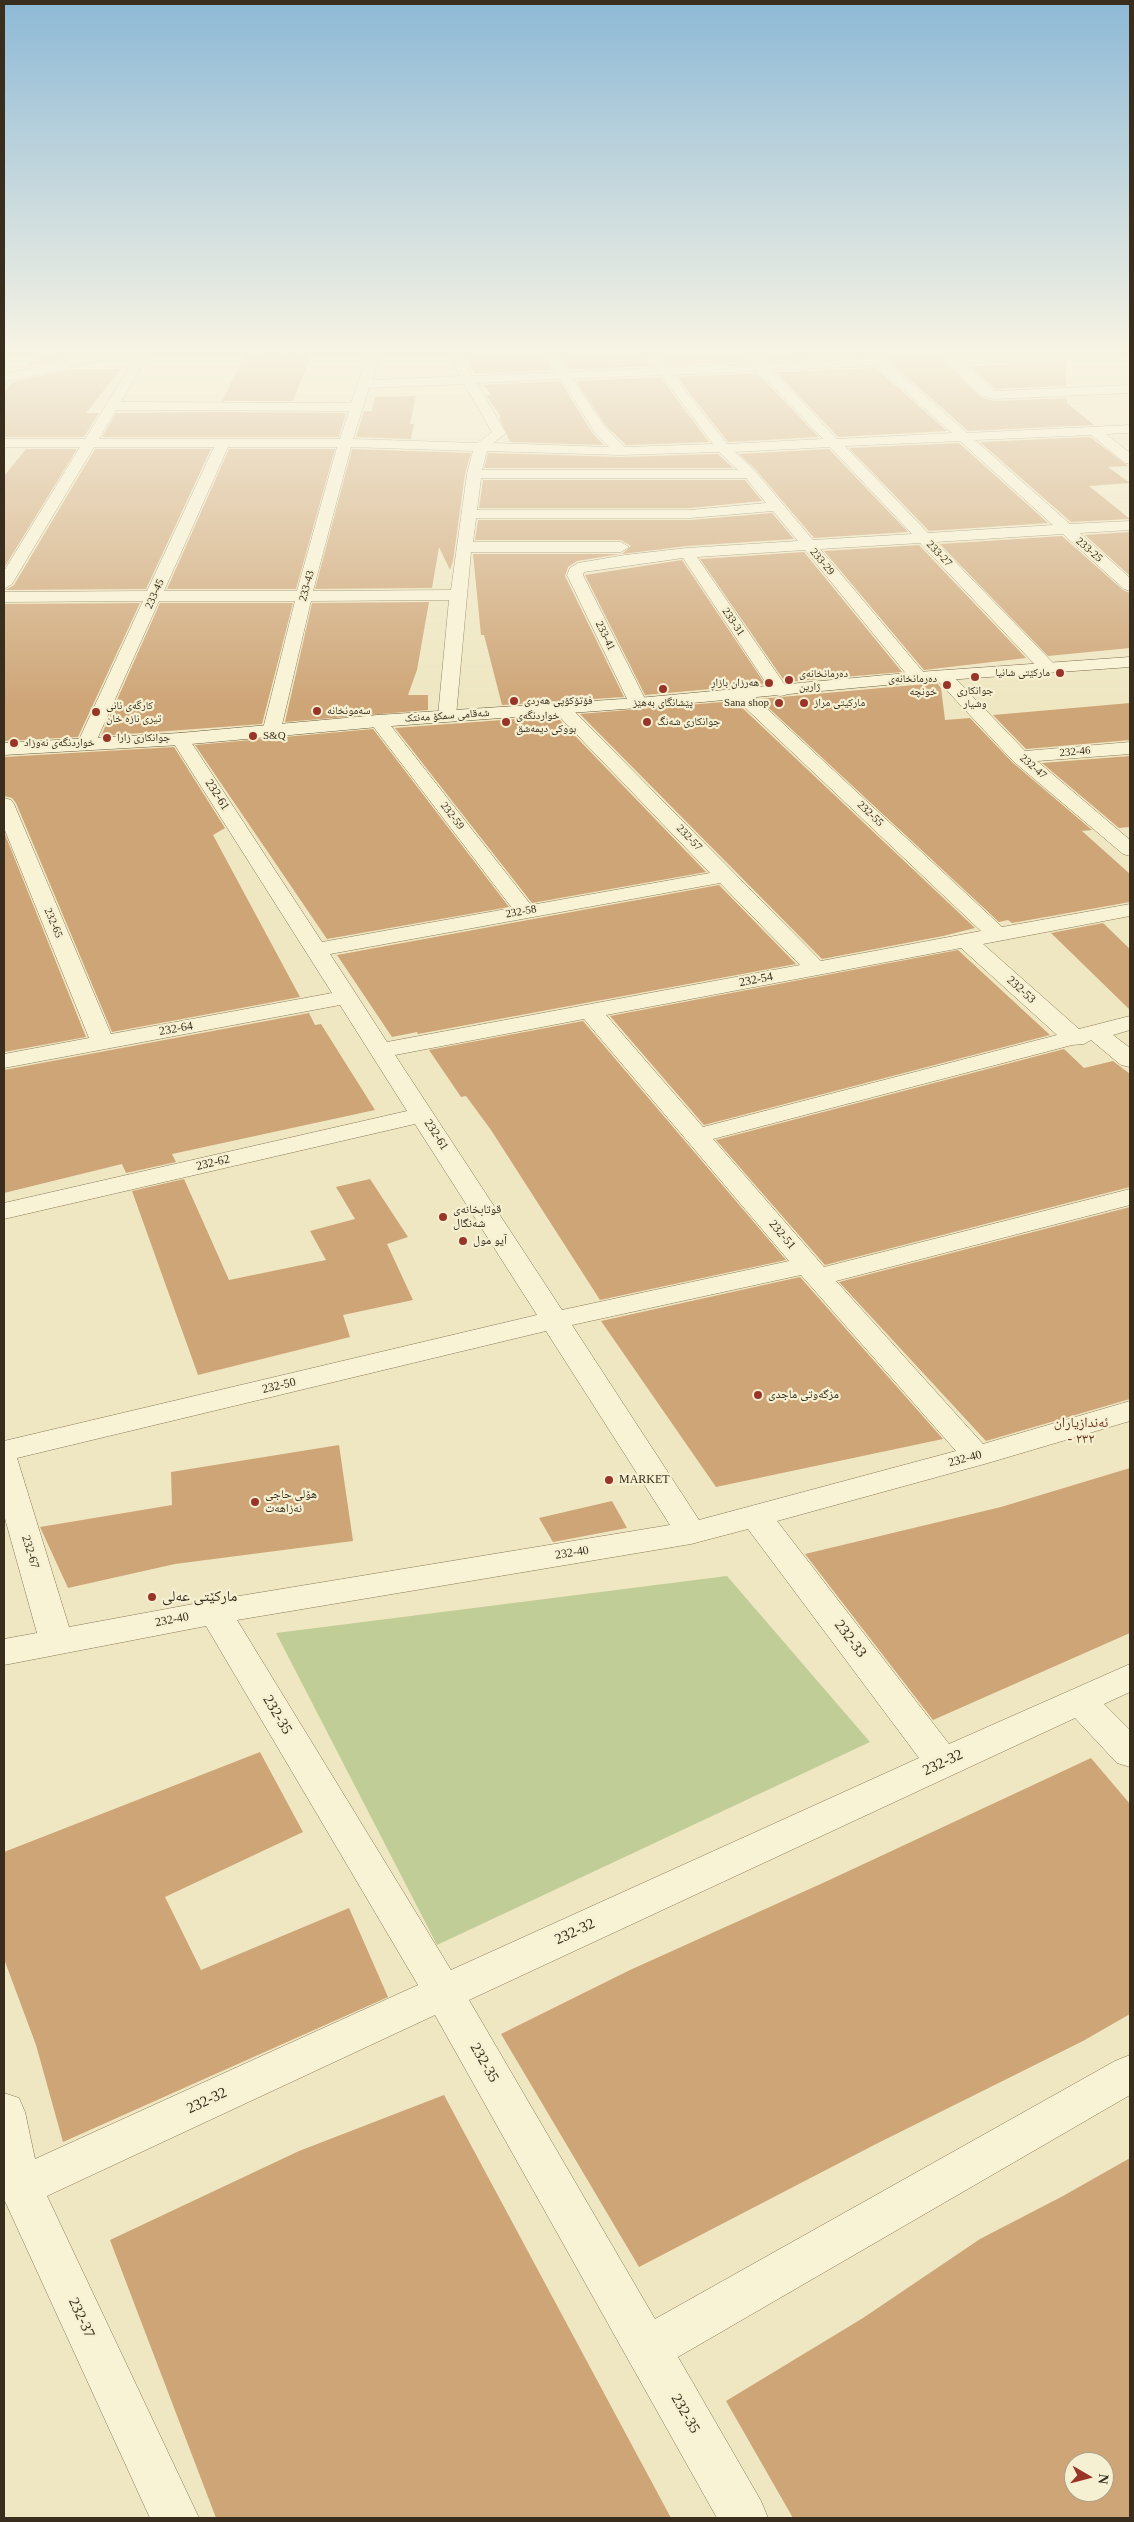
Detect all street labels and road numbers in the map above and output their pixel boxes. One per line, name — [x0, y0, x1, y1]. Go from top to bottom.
street label: 233-25 — [1073, 535, 1105, 565]
street label: 233-27 — [923, 538, 955, 570]
street label: 233-29 — [807, 546, 837, 578]
street label: 233-43 — [297, 569, 317, 603]
street label: 233-45 — [143, 577, 167, 611]
street label: 233-31 — [719, 605, 747, 639]
street label: 233-41 — [592, 619, 618, 653]
street label: شەقامی سمکۆ مەنتک — [404, 706, 490, 726]
street label: 232-46 — [1059, 744, 1091, 760]
street label: 232-47 — [1017, 752, 1049, 782]
street label: 232-61 — [202, 777, 232, 813]
street label: 232-55 — [854, 799, 886, 829]
street label: 232-59 — [437, 800, 467, 832]
street label: 232-57 — [673, 822, 705, 854]
street label: 232-58 — [505, 903, 537, 921]
street label: 232-65 — [41, 906, 65, 940]
street label: 232-54 — [738, 970, 774, 990]
street label: 232-53 — [1004, 973, 1038, 1007]
street label: 232-64 — [158, 1019, 194, 1039]
street label: 232-61 — [421, 1117, 451, 1153]
street label: 232-62 — [195, 1152, 231, 1174]
street label: 232-51 — [766, 1217, 798, 1253]
street label: 232-50 — [261, 1375, 297, 1397]
street label: 232-40 — [947, 1448, 983, 1470]
street label: 232-67 — [18, 1534, 42, 1570]
street label: 232-40 — [554, 1543, 590, 1563]
street label: 232-40 — [154, 1610, 190, 1630]
street label: 232-33 — [830, 1617, 870, 1661]
street label: 232-35 — [258, 1692, 296, 1738]
street label: 232-32 — [920, 1746, 966, 1780]
street label: 232-32 — [552, 1915, 598, 1949]
street label: 232-35 — [466, 2040, 502, 2086]
street label: 232-32 — [184, 2084, 230, 2118]
street label: 232-37 — [64, 2295, 98, 2341]
street label: 232-35 — [667, 2391, 703, 2437]

